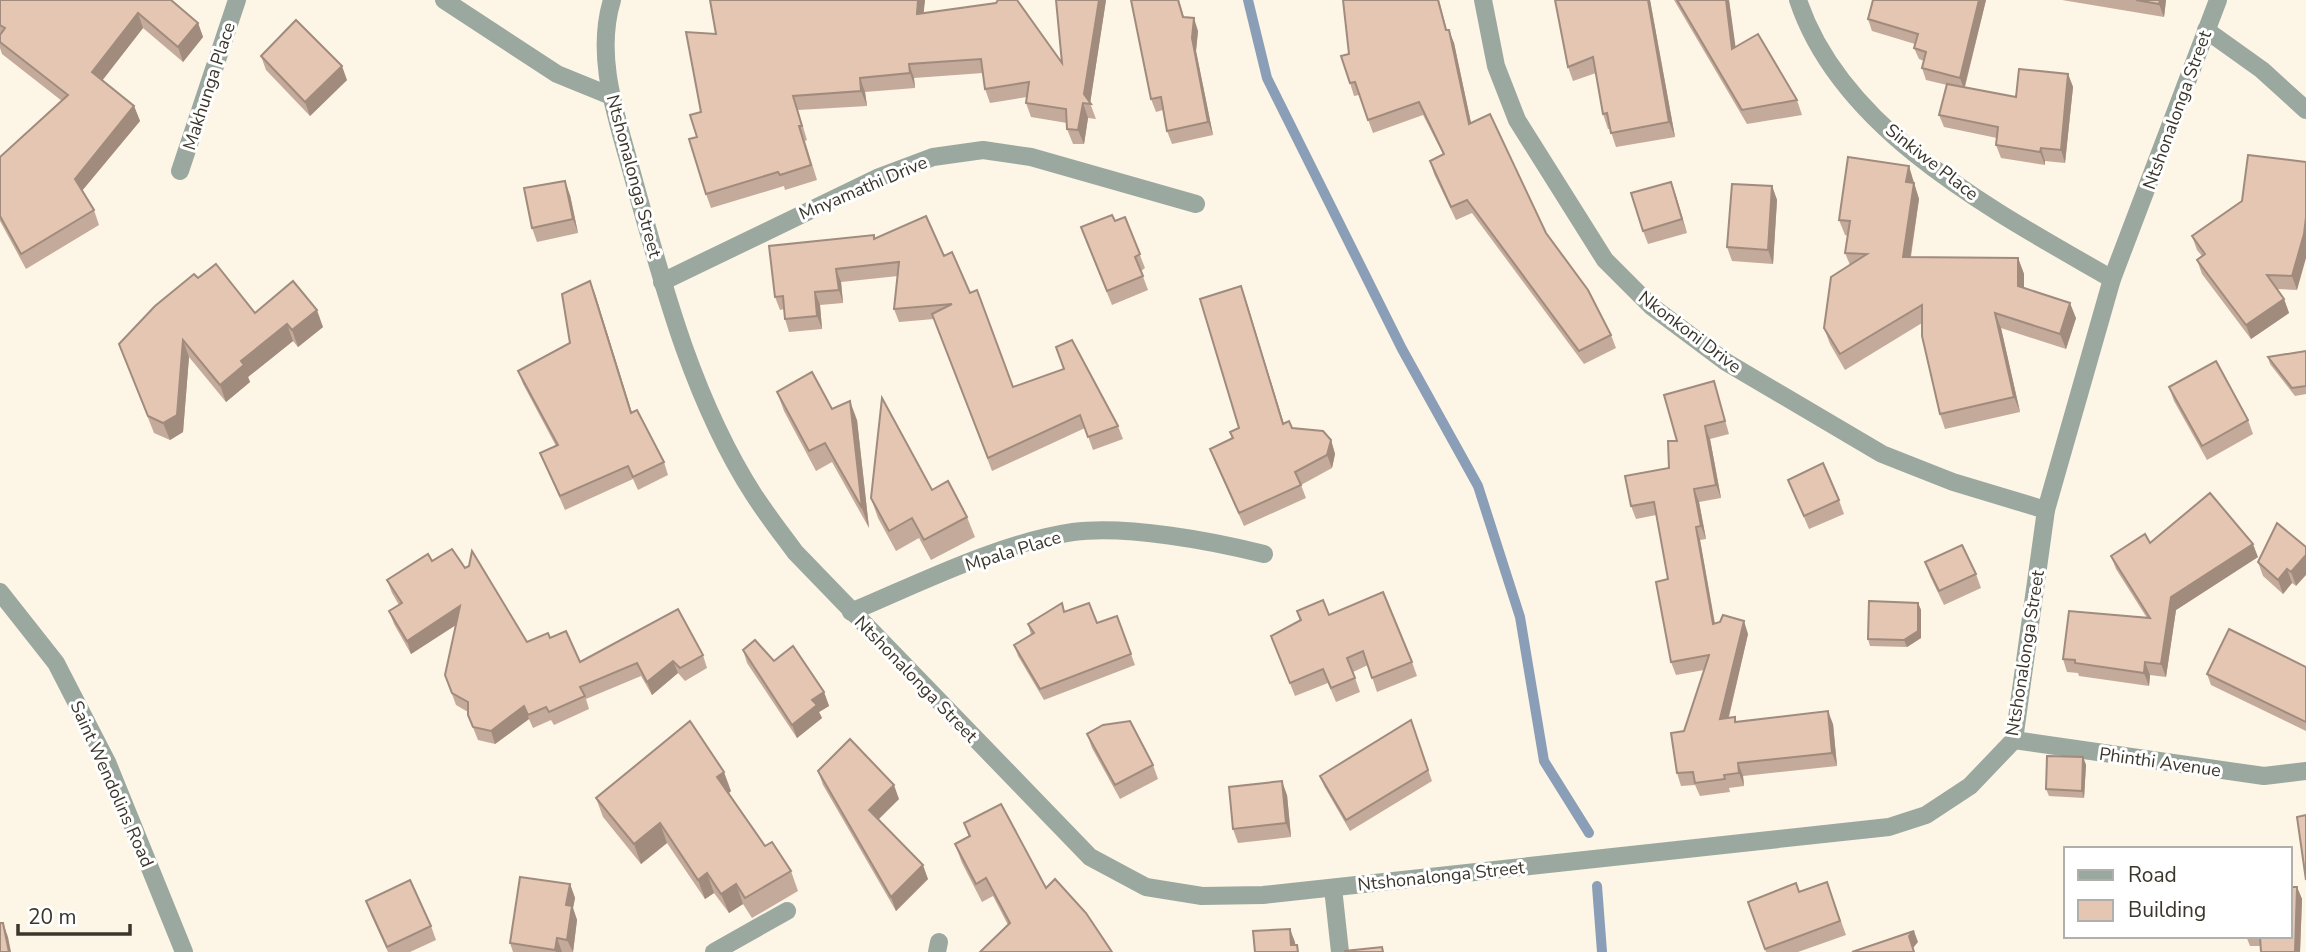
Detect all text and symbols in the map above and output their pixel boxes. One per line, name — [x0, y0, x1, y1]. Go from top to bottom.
street label: Makhunga Place — [177, 19, 241, 153]
street label: Ntshonalonga Street — [2137, 27, 2217, 193]
street label: Ntshonalonga Street — [601, 92, 667, 261]
street label: Sinkiwe Place — [1881, 118, 1983, 206]
street label: Mnyamathi Drive — [795, 150, 931, 226]
street label: Nkonkoni Drive — [1634, 285, 1746, 379]
street label: Mpala Place — [962, 525, 1064, 577]
street label: Ntshonalonga Street — [2000, 568, 2050, 738]
street label: Ntshonalonga Street — [849, 610, 983, 748]
street label: Saint Wendolins Road — [64, 697, 160, 871]
street label: Phinthi Avenue — [2098, 742, 2222, 782]
legend — [2064, 847, 2292, 938]
street label: Ntshonalonga Street — [1356, 855, 1526, 897]
text: Road — [2128, 861, 2177, 889]
scale bar — [18, 892, 130, 936]
text: Building — [2128, 896, 2206, 924]
text: 20 m — [28, 903, 77, 931]

